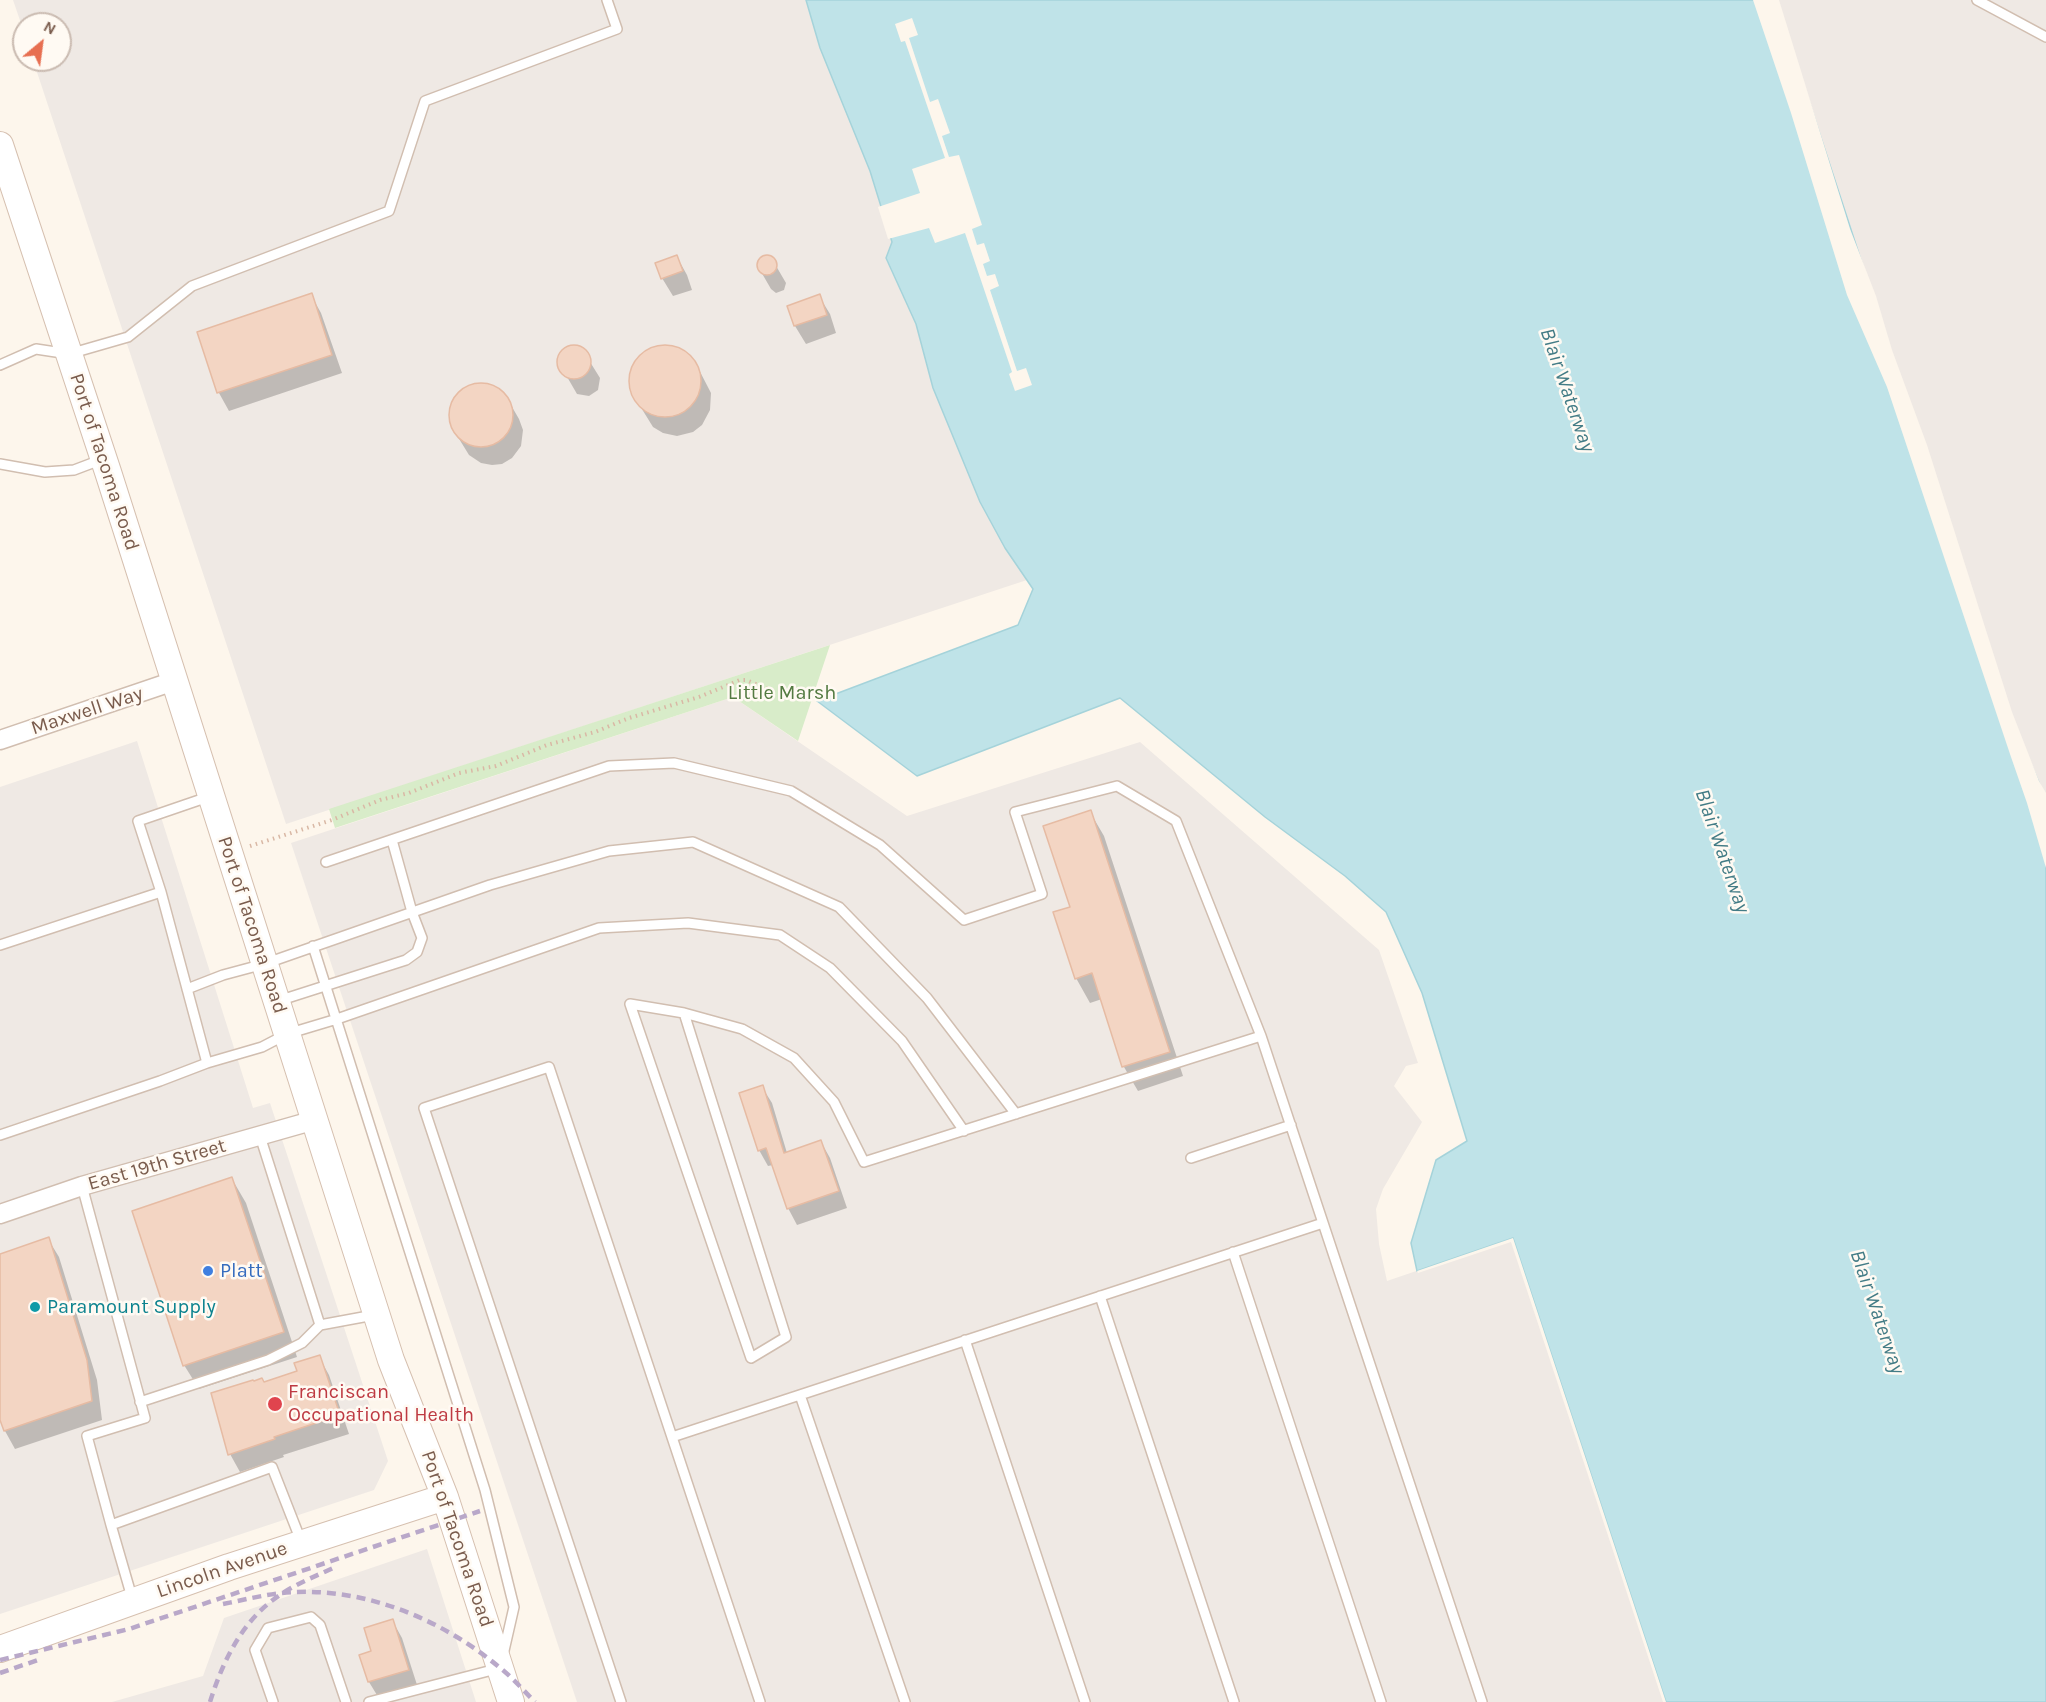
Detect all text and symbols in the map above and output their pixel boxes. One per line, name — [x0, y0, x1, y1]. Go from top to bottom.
north arrow — [12, 12, 72, 72]
text: N — [40, 16, 60, 39]
water label: Blair Waterway — [1534, 325, 1600, 455]
street label: Port of Tacoma Road — [64, 370, 144, 554]
park label: Little Marsh — [728, 681, 836, 705]
street label: Maxwell Way — [28, 682, 146, 740]
water label: Blair Waterway — [1689, 786, 1755, 916]
street label: Port of Tacoma Road — [212, 833, 292, 1017]
street label: East 19th Street — [85, 1134, 229, 1196]
water label: Blair Waterway — [1844, 1247, 1910, 1377]
place label: Platt — [220, 1259, 263, 1283]
marker: Platt — [201, 1264, 215, 1278]
place label: Paramount Supply — [47, 1295, 216, 1319]
marker: Paramount Supply — [28, 1300, 42, 1314]
place label: Franciscan Occupational Health — [288, 1380, 474, 1427]
marker: Franciscan Occupational Health — [266, 1395, 284, 1413]
street label: Port of Tacoma Road — [416, 1448, 498, 1630]
street label: Lincoln Avenue — [153, 1536, 291, 1604]

